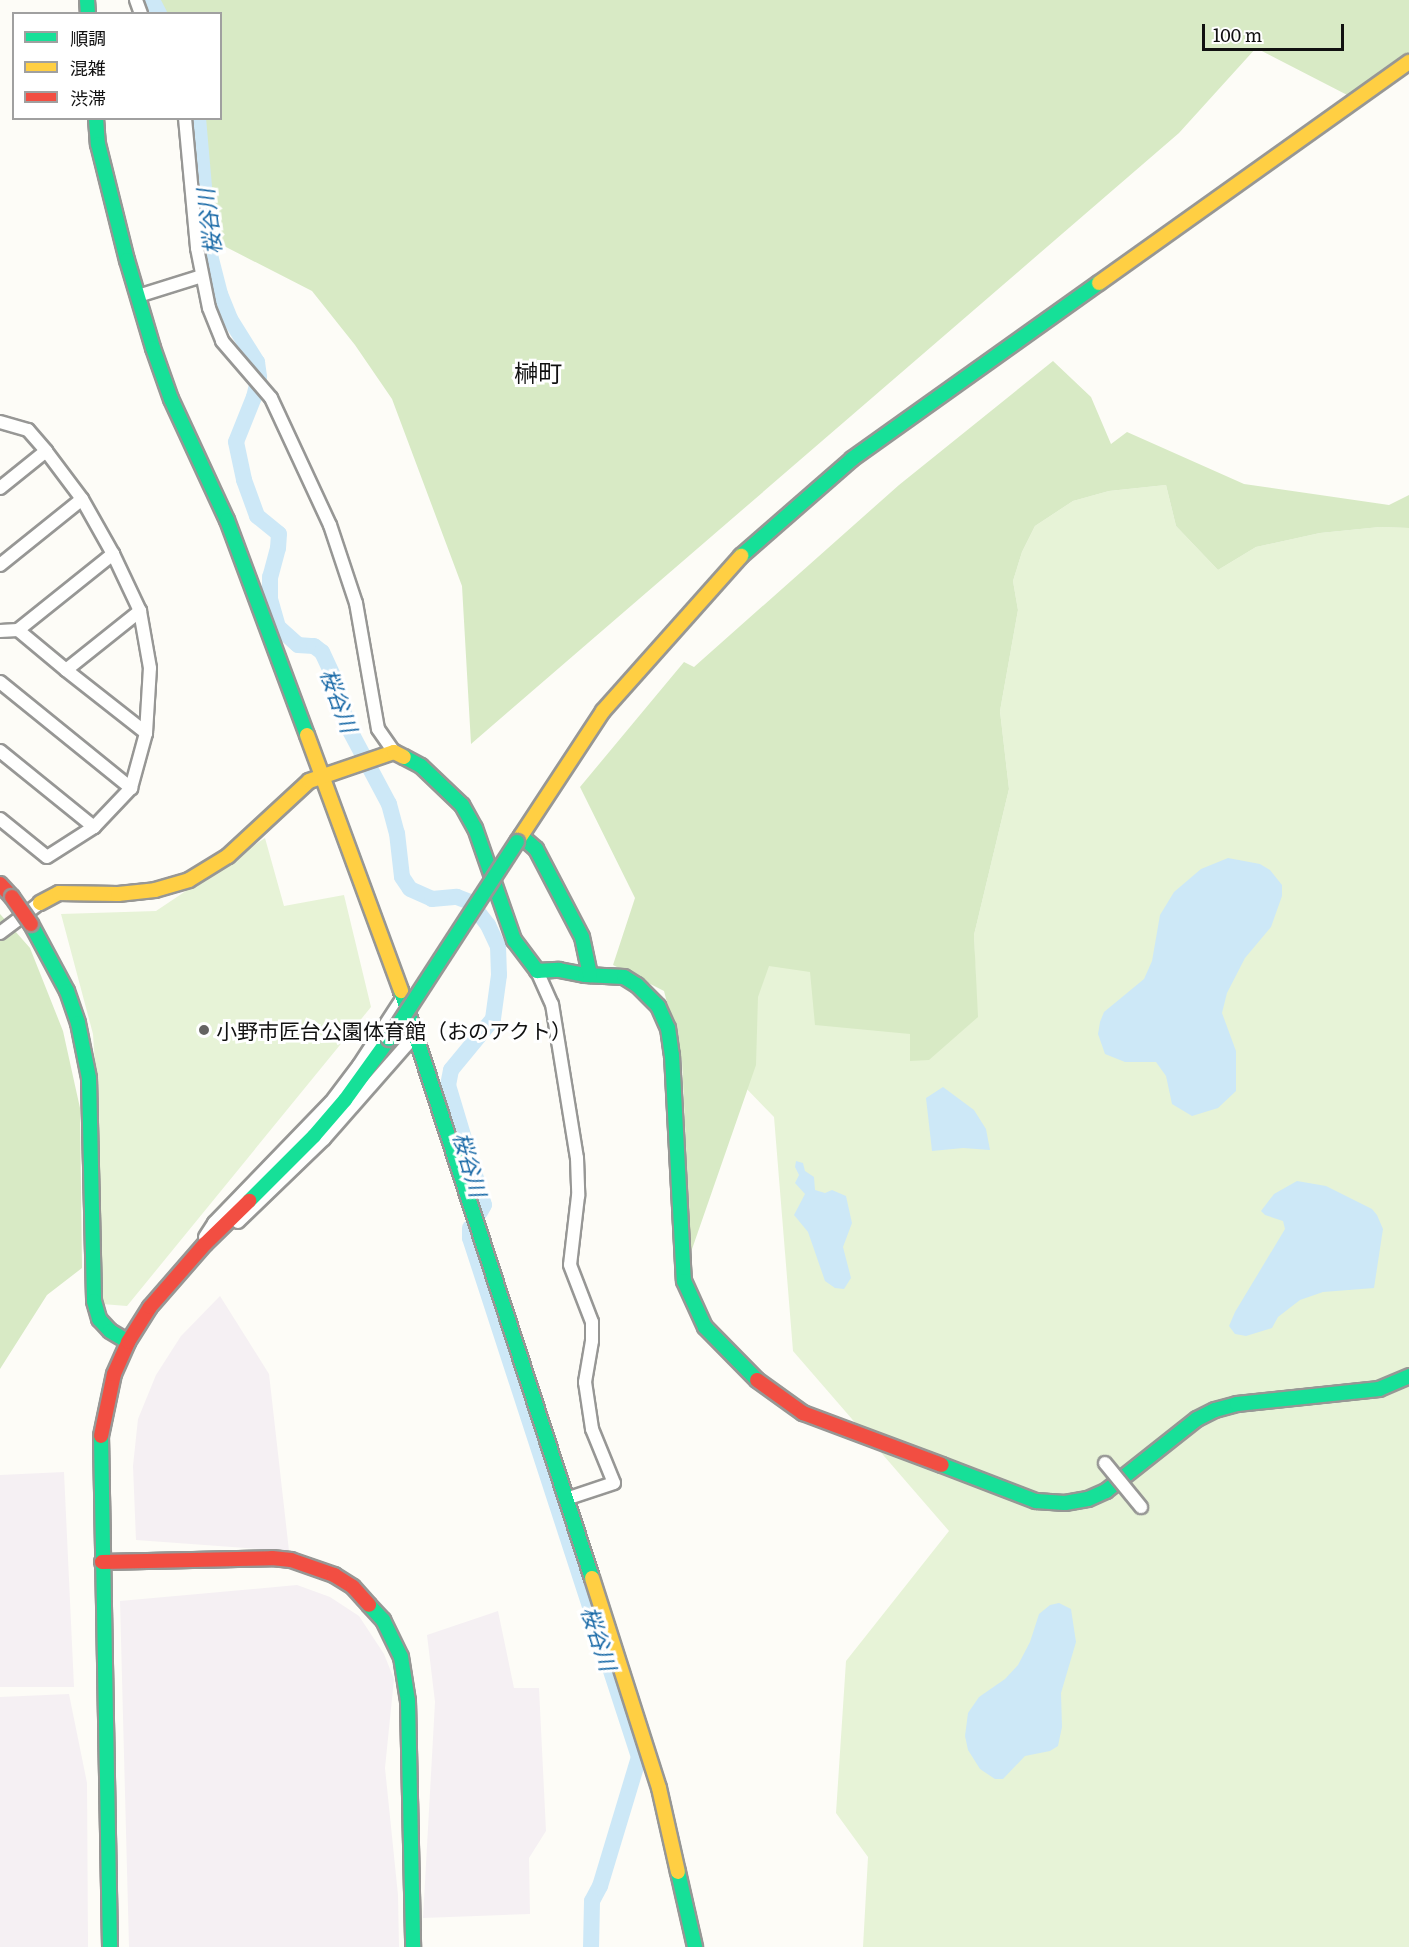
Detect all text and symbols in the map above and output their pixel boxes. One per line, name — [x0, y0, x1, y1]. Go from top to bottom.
legend — [12, 12, 222, 120]
scale bar — [1205, 12, 1348, 50]
text: 100 m — [1213, 21, 1262, 48]
text: 順調 — [70, 24, 106, 51]
text: 混雑 — [70, 54, 106, 81]
text: 渋滞 — [70, 84, 106, 111]
water label: 桜谷川 — [191, 188, 225, 256]
district label: 榊町 — [514, 358, 562, 386]
water label: 桜谷川 — [316, 664, 364, 736]
place label: 小野市匠台公園体育館（おのアクト） — [216, 1017, 573, 1043]
marker: 小野市匠台公園体育館（おのアクト） — [197, 1023, 211, 1037]
water label: 桜谷川 — [449, 1129, 493, 1199]
water label: 桜谷川 — [577, 1603, 623, 1673]

